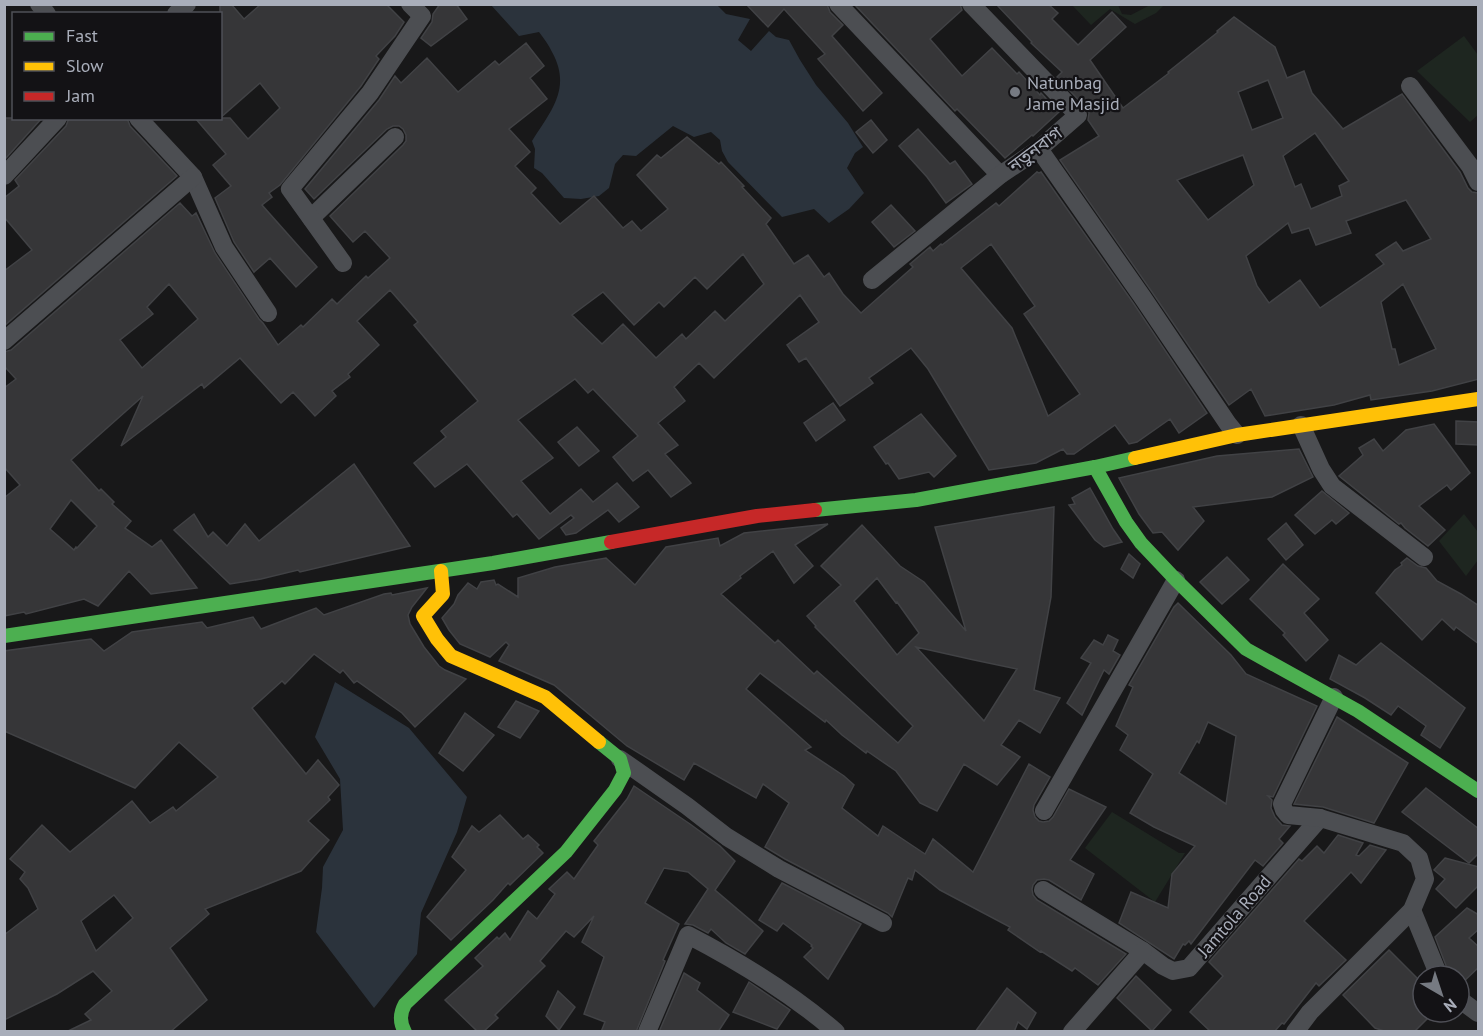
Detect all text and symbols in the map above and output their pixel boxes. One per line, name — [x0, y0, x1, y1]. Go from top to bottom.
legend — [12, 12, 222, 120]
text: Fast — [66, 24, 98, 47]
text: Slow — [66, 54, 104, 77]
place label: Natunbag Jame Masjid — [1026, 71, 1120, 115]
text: Jam — [65, 84, 95, 107]
marker: Natunbag Jame Masjid — [1008, 85, 1022, 99]
street label: নতুনবাগ — [1003, 121, 1067, 177]
street label: Jamtola Road — [1191, 870, 1276, 963]
north arrow — [1411, 964, 1471, 1024]
text: N — [1440, 995, 1461, 1017]

